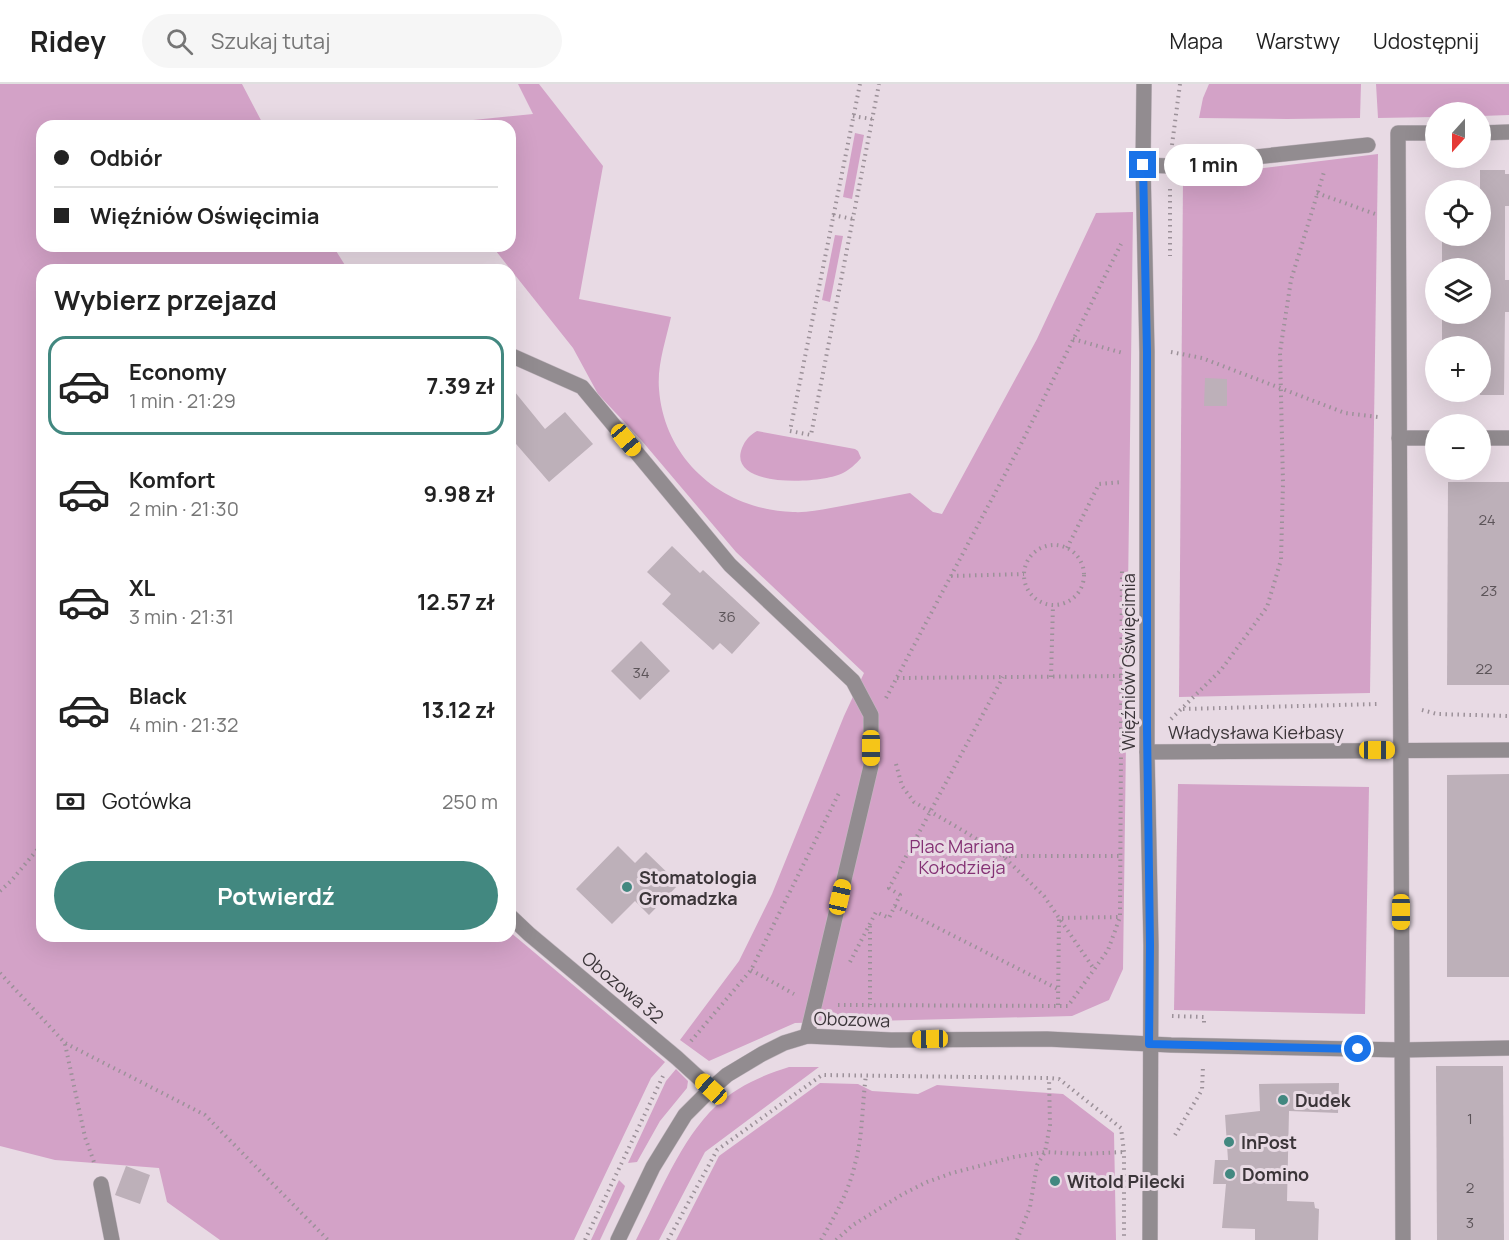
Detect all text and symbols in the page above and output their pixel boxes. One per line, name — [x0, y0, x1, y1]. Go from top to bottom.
search box — [142, 14, 562, 68]
text: Ridey — [30, 22, 106, 60]
icon: search — [163, 25, 196, 58]
text: Szukaj tutaj — [211, 26, 331, 56]
text: Mapa — [1170, 27, 1223, 55]
text: Warstwy — [1256, 27, 1340, 55]
text: Udostępnij — [1373, 27, 1479, 55]
north arrow — [1425, 102, 1491, 168]
map controls — [1425, 102, 1491, 480]
text: Odbiór — [90, 143, 162, 173]
callout: 1 min — [1164, 144, 1263, 186]
route end — [1129, 151, 1156, 178]
text: 1 min — [1189, 151, 1238, 178]
button: locate — [1425, 180, 1491, 246]
text: Więźniów Oświęcimia — [90, 201, 319, 231]
button: layers — [1425, 258, 1491, 324]
text: Wybierz przejazd — [54, 281, 277, 318]
button: + — [1425, 336, 1491, 402]
text: Economy — [129, 357, 227, 387]
icon: car — [57, 359, 111, 413]
text: 7.39 zł — [426, 371, 495, 401]
text: 1 min · 21:29 — [129, 387, 236, 414]
button: − — [1425, 414, 1491, 480]
car — [608, 420, 644, 460]
text: Komfort — [129, 465, 216, 495]
icon: car — [57, 467, 111, 521]
text: 9.98 zł — [424, 479, 495, 509]
text: 2 min · 21:30 — [129, 495, 239, 522]
house number: 24 — [1478, 509, 1496, 530]
text: XL — [129, 573, 155, 603]
street label: Więźniów Oświęcimia — [1116, 573, 1140, 751]
icon: car — [57, 575, 111, 629]
house number: 23 — [1481, 580, 1497, 601]
text: 12.57 zł — [417, 587, 495, 617]
text: 3 min · 21:31 — [129, 603, 234, 630]
house number: 36 — [718, 606, 736, 627]
house number: 22 — [1475, 658, 1493, 679]
house number: 34 — [632, 662, 650, 683]
text: Black — [129, 681, 186, 711]
icon: car — [57, 683, 111, 737]
text: 13.12 zł — [422, 695, 495, 725]
text: 4 min · 21:32 — [129, 711, 238, 738]
street label: Władysława Kiełbasy — [1168, 720, 1345, 744]
car — [862, 730, 880, 766]
car — [1359, 741, 1395, 759]
icon: cash — [54, 785, 87, 818]
text: Gotówka — [102, 786, 191, 816]
text: 250 m — [442, 788, 498, 815]
park label: Plac Mariana Kołodzieja — [909, 834, 1015, 879]
button: Potwierdź — [54, 861, 498, 930]
place label: Stomatologia Gromadzka — [639, 865, 757, 910]
car — [827, 877, 853, 917]
marker: Stomatologia Gromadzka — [620, 880, 634, 894]
car — [1392, 894, 1410, 930]
street label: Obozowa 32 — [577, 946, 669, 1028]
street label: Obozowa — [813, 1006, 891, 1032]
car — [912, 1030, 948, 1048]
route start — [1344, 1035, 1371, 1062]
car — [692, 1070, 730, 1108]
place label: Dudek — [1295, 1088, 1352, 1112]
marker: Dudek — [1276, 1093, 1290, 1107]
house number: 1 — [1467, 1108, 1473, 1129]
place label: InPost — [1241, 1130, 1297, 1154]
marker: InPost — [1222, 1135, 1236, 1149]
place label: Domino — [1242, 1162, 1309, 1186]
marker: Domino — [1223, 1167, 1237, 1181]
place label: Witold Pilecki — [1067, 1169, 1185, 1193]
marker: Witold Pilecki — [1048, 1174, 1062, 1188]
house number: 2 — [1466, 1177, 1474, 1198]
house number: 3 — [1466, 1212, 1474, 1233]

